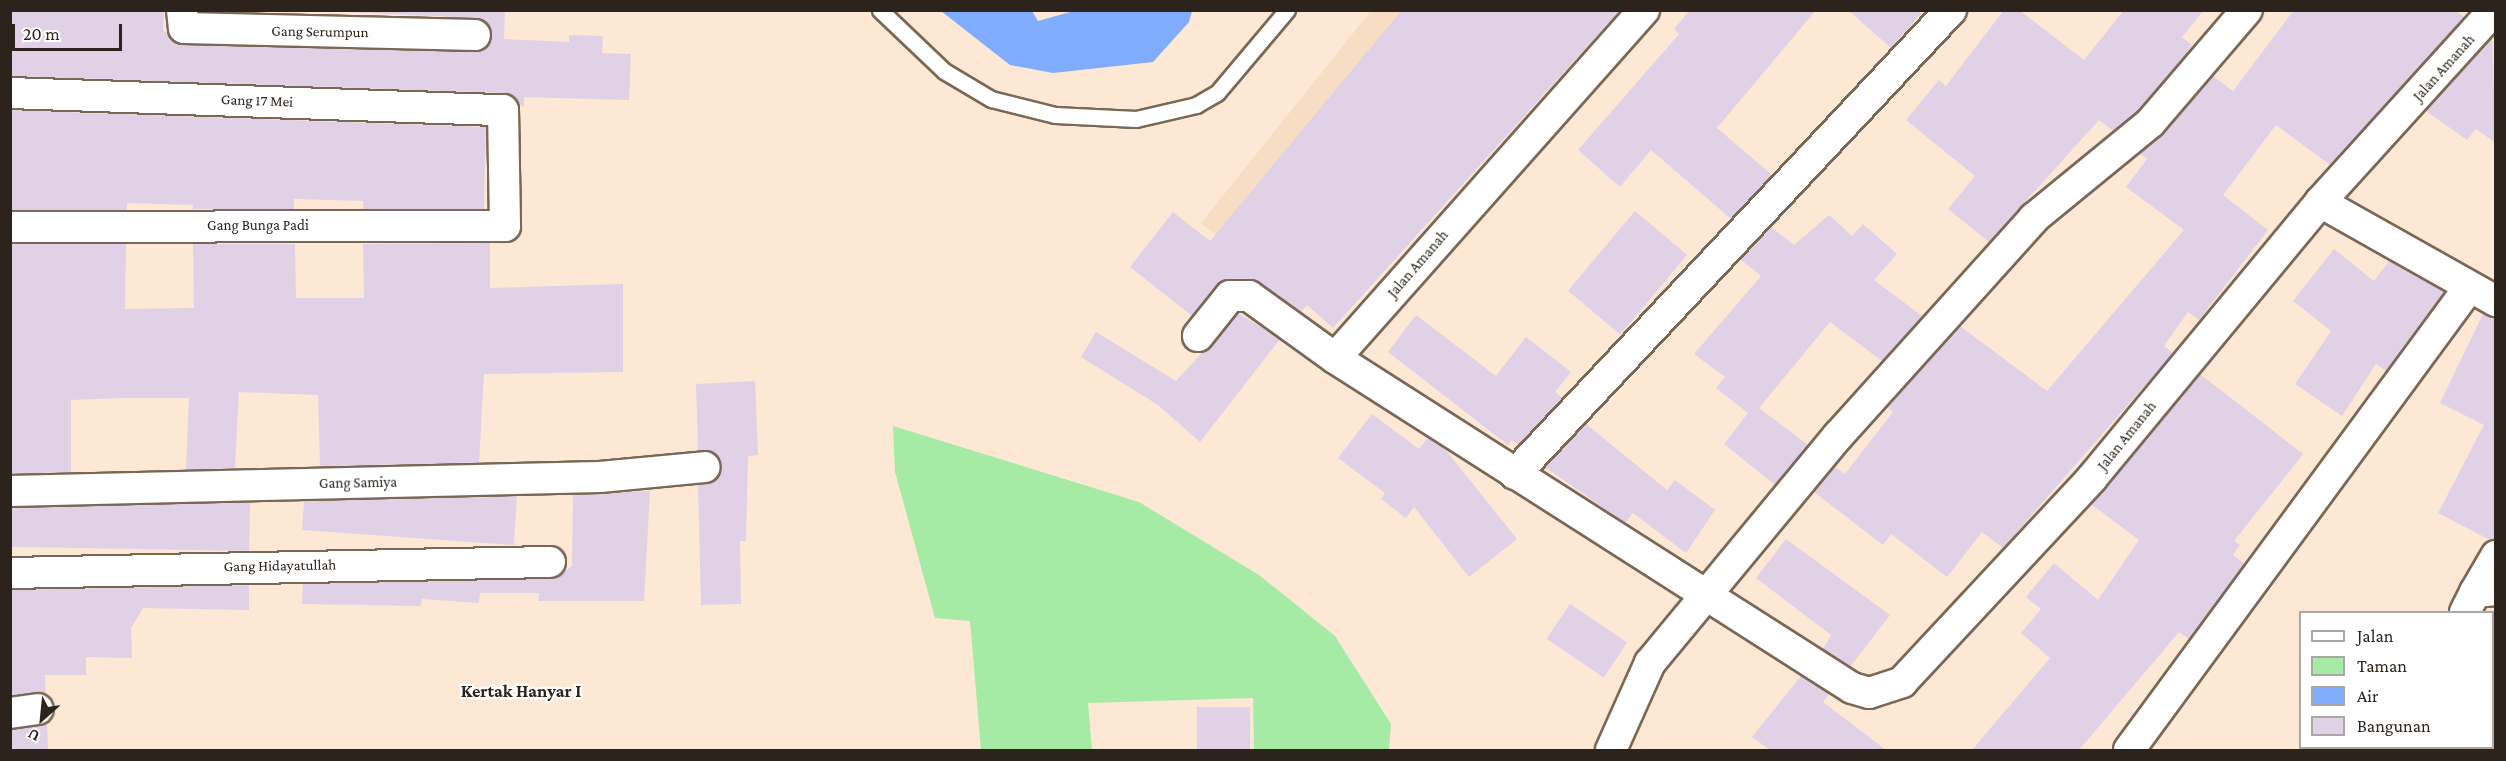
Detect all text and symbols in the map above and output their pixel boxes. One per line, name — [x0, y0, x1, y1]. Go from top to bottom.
scale bar — [15, 12, 124, 50]
street label: Gang Serumpun — [271, 22, 369, 42]
text: 20 m — [23, 24, 60, 44]
street label: Jalan Amanah — [2409, 31, 2479, 105]
street label: Gang 17 Mei — [221, 91, 293, 111]
street label: Gang Bunga Padi — [207, 217, 309, 235]
street label: Jalan Amanah — [1384, 227, 1452, 301]
street label: Jalan Amanah — [2094, 398, 2160, 474]
street label: Gang Samiya — [319, 473, 397, 493]
street label: Gang Hidayatullah — [224, 556, 336, 576]
legend — [2299, 611, 2494, 749]
text: Jalan — [2357, 626, 2393, 646]
text: Taman — [2357, 656, 2407, 676]
district label: Kertak Hanyar I — [461, 680, 581, 702]
text: Air — [2357, 686, 2378, 706]
north arrow — [12, 689, 72, 749]
text: Bangunan — [2357, 716, 2431, 736]
text: U — [25, 725, 42, 746]

